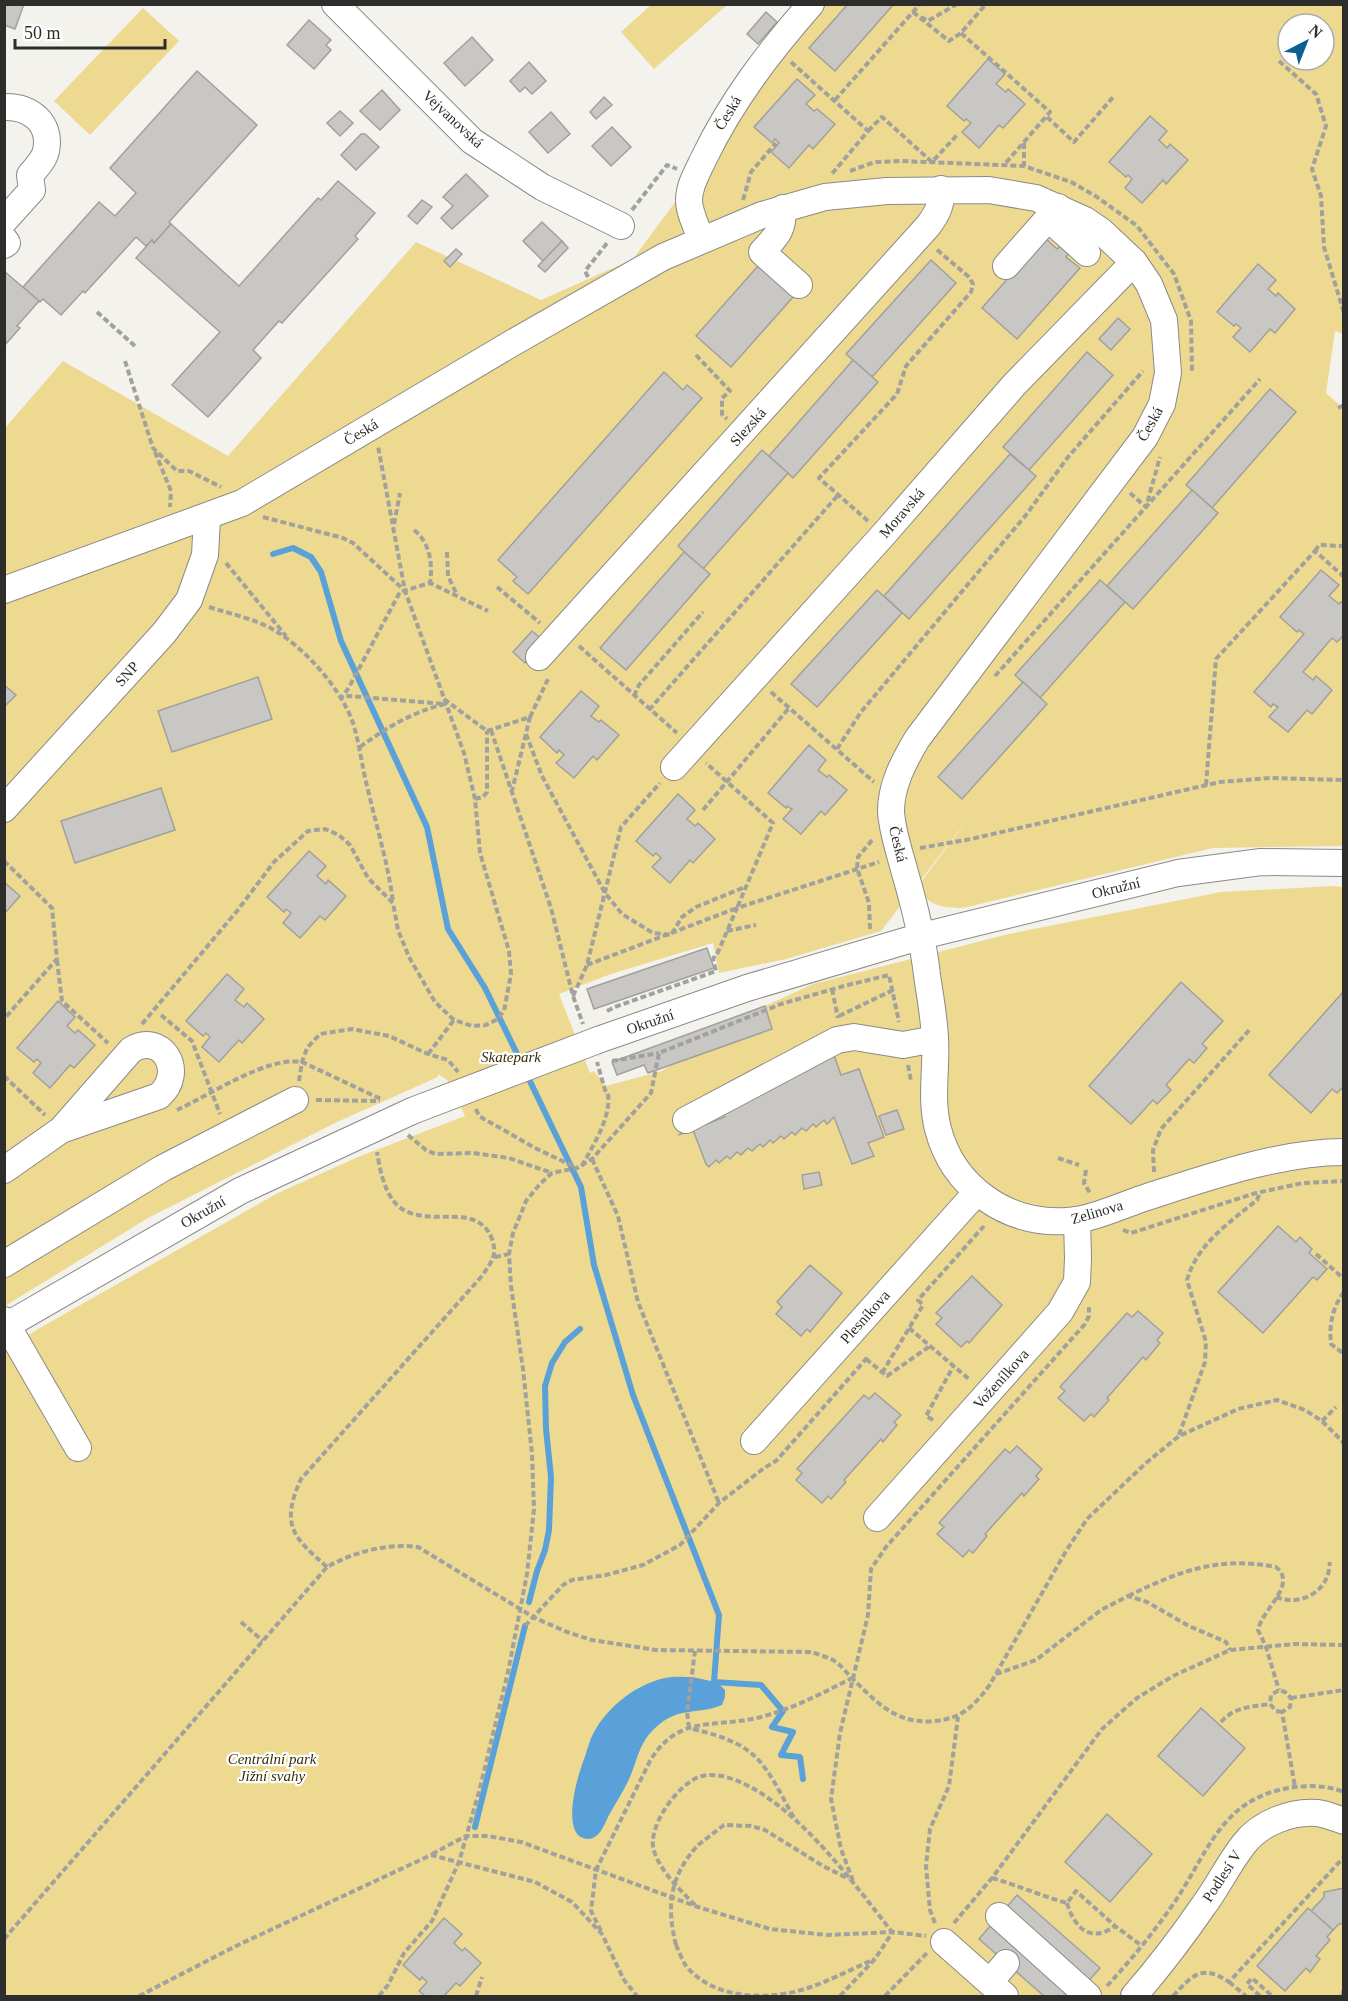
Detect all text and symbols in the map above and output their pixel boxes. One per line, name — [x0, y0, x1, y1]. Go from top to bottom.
scale bar — [15, 12, 165, 50]
north arrow — [1276, 12, 1336, 72]
text: N — [1306, 21, 1326, 42]
text: 50 m — [24, 23, 61, 43]
street label: Vejvanovská — [420, 87, 487, 151]
street label: Česká — [712, 93, 744, 133]
street label: Slezská — [727, 404, 770, 449]
street label: Česká — [1134, 404, 1166, 444]
street label: Česká — [341, 416, 381, 448]
street label: Moravská — [876, 485, 928, 541]
street label: SNP — [112, 658, 142, 690]
street label: Česká — [886, 824, 910, 864]
street label: Okružní — [1090, 874, 1142, 902]
street label: Okružní — [624, 1006, 676, 1038]
park label: Skatepark — [481, 1049, 541, 1065]
street label: Okružní — [178, 1193, 228, 1231]
street label: Zelinova — [1069, 1197, 1125, 1227]
street label: Plesníkova — [837, 1287, 893, 1347]
street label: Voženílkova — [970, 1346, 1032, 1412]
park label: Centrální park Jižní svahy — [228, 1751, 317, 1784]
street label: Podlesí V — [1199, 1847, 1245, 1905]

